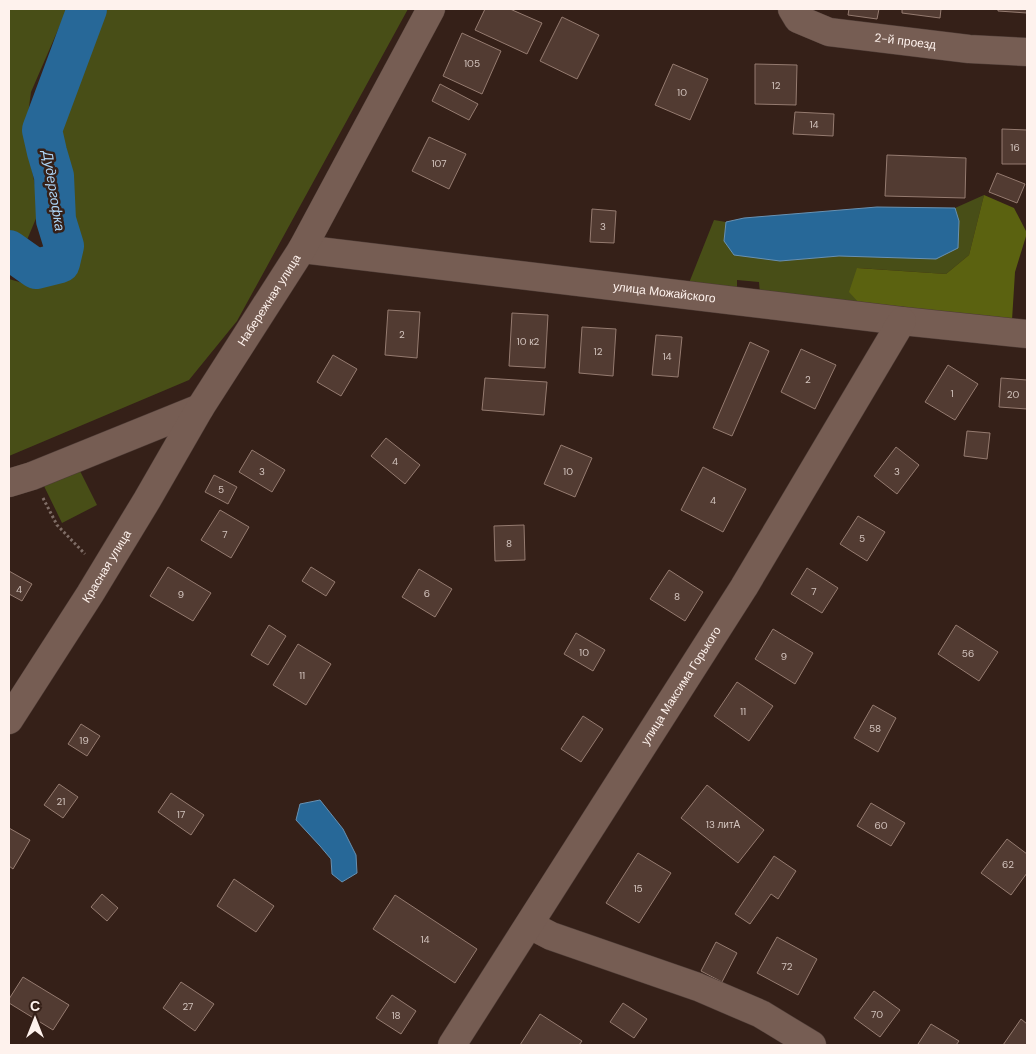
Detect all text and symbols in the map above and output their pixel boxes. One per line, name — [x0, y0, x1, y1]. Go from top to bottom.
street label: 2-й проезд — [873, 30, 937, 53]
house number: 105 — [464, 57, 480, 70]
house number: 12 — [772, 79, 781, 92]
house number: 10 — [677, 86, 687, 99]
house number: 14 — [809, 118, 819, 131]
house number: 16 — [1010, 141, 1020, 154]
water label: Дудергофка — [38, 148, 69, 233]
house number: 107 — [431, 157, 447, 170]
house number: 3 — [600, 220, 606, 233]
street label: Набережная улица — [234, 251, 305, 349]
street label: улица Можайского — [612, 278, 717, 307]
house number: 2 — [399, 328, 405, 341]
house number: 10 к2 — [517, 335, 540, 348]
house number: 12 — [594, 345, 603, 358]
house number: 14 — [662, 350, 672, 363]
house number: 2 — [805, 373, 811, 386]
house number: 1 — [950, 387, 954, 400]
house number: 20 — [1007, 388, 1019, 401]
house number: 4 — [392, 455, 398, 468]
house number: 3 — [259, 465, 265, 478]
house number: 10 — [563, 465, 573, 478]
house number: 3 — [894, 465, 900, 478]
house number: 5 — [218, 483, 224, 496]
house number: 4 — [710, 494, 716, 507]
street label: Красная улица — [78, 527, 135, 606]
house number: 7 — [222, 528, 228, 541]
house number: 5 — [859, 532, 865, 545]
house number: 8 — [506, 537, 512, 550]
house number: 4 — [16, 583, 22, 596]
house number: 7 — [811, 585, 817, 598]
house number: 6 — [424, 587, 430, 600]
house number: 9 — [178, 588, 184, 601]
house number: 8 — [674, 590, 680, 603]
street label: улица Максима Горького — [637, 623, 725, 748]
house number: 10 — [579, 646, 589, 659]
house number: 56 — [962, 647, 974, 660]
house number: 9 — [781, 650, 787, 663]
house number: 11 — [299, 669, 305, 682]
house number: 11 — [740, 705, 746, 718]
house number: 58 — [869, 722, 881, 735]
house number: 19 — [79, 734, 89, 747]
house number: 21 — [57, 795, 65, 808]
house number: 17 — [177, 808, 185, 821]
house number: 13 литА — [706, 818, 741, 831]
house number: 60 — [874, 819, 888, 832]
house number: 62 — [1002, 858, 1014, 871]
house number: 15 — [633, 882, 643, 895]
house number: 14 — [420, 933, 430, 946]
house number: 72 — [782, 960, 793, 973]
north arrow — [10, 994, 60, 1044]
text: С — [30, 997, 40, 1015]
house number: 27 — [183, 1000, 193, 1013]
house number: 70 — [871, 1008, 883, 1021]
house number: 18 — [391, 1009, 401, 1022]

